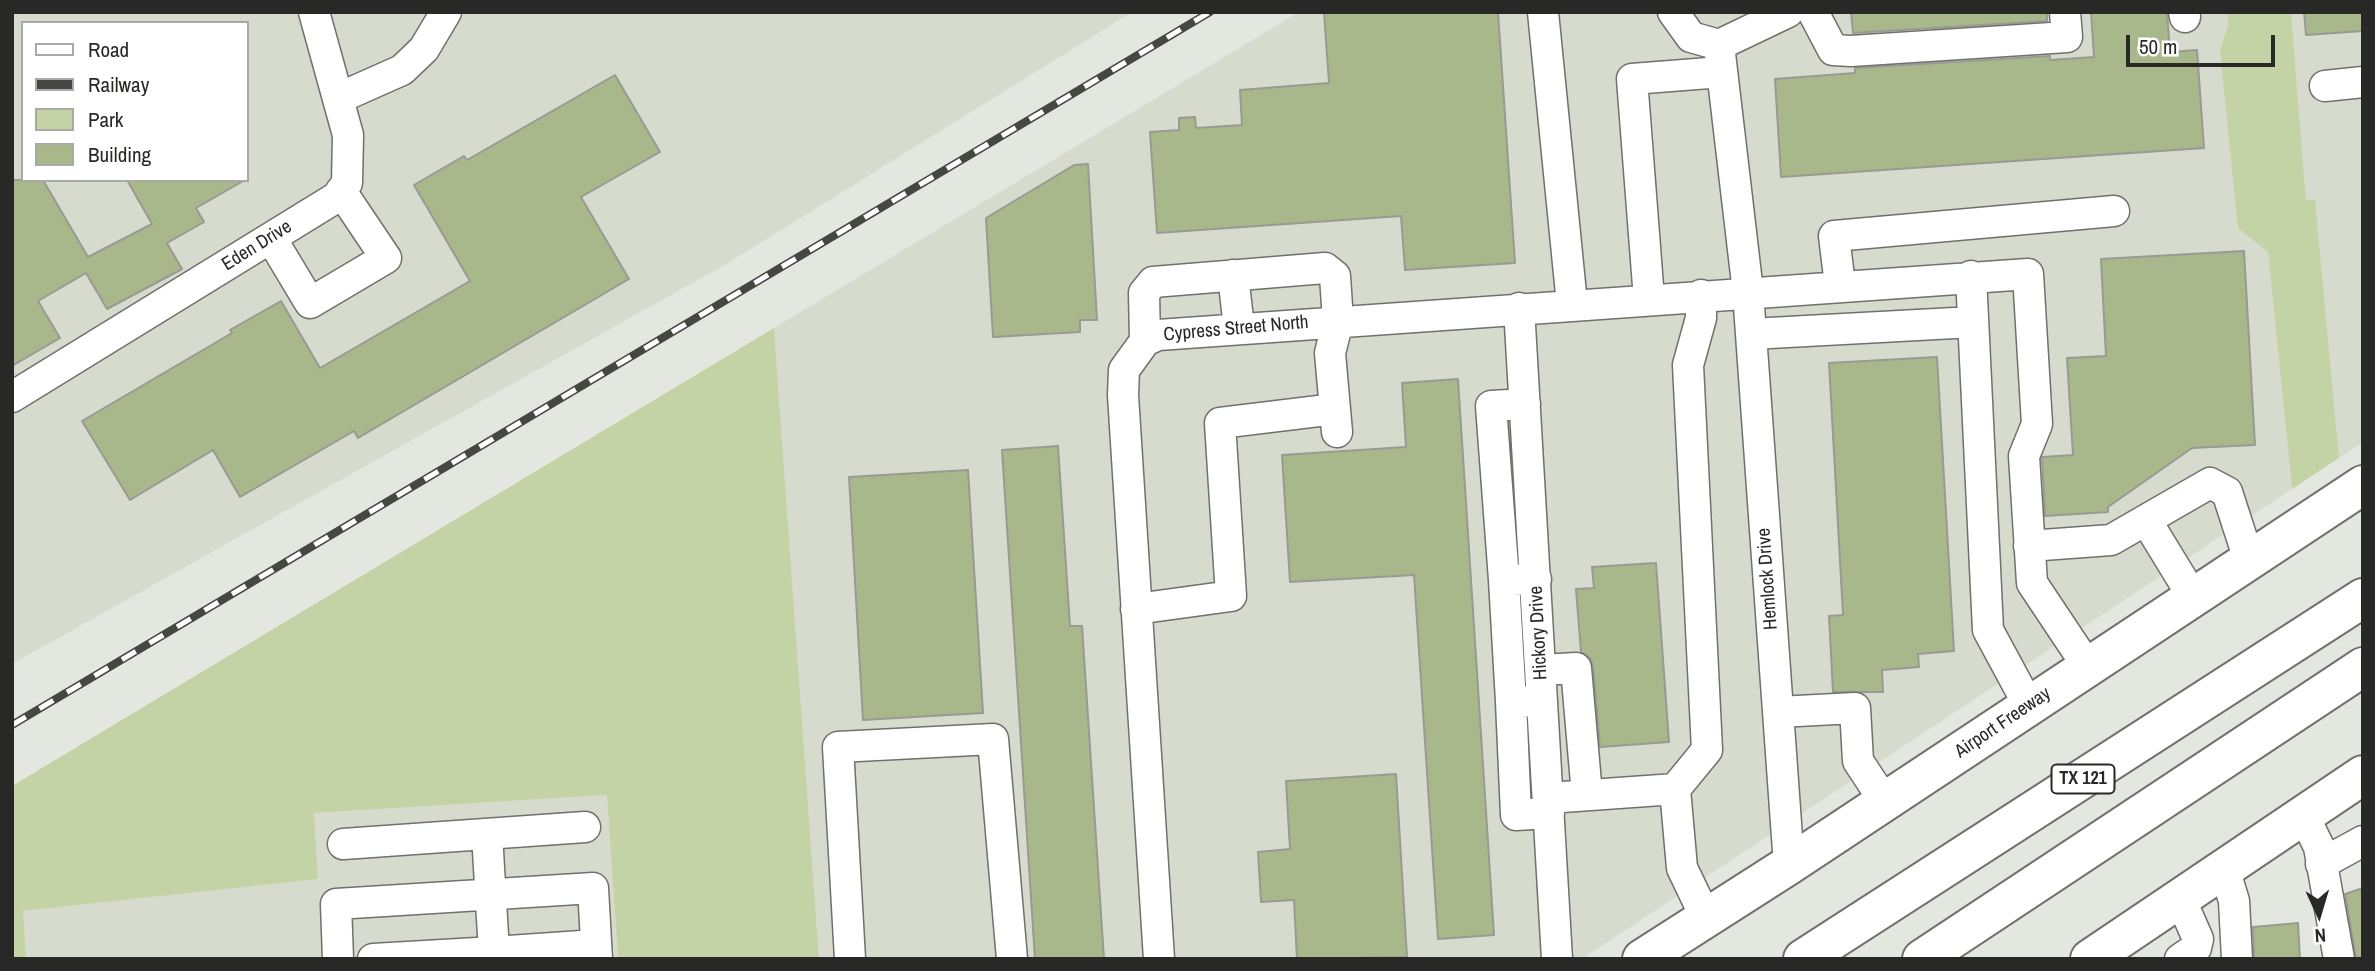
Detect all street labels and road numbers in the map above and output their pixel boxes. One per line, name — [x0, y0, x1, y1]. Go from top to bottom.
street label: Eden Drive — [218, 216, 296, 276]
street label: Cypress Street North — [1163, 311, 1309, 347]
street label: Hemlock Drive — [1753, 527, 1783, 631]
street label: Hickory Drive — [1525, 585, 1553, 681]
street label: Airport Freeway — [1951, 683, 2055, 763]
road number: TX 121 — [2052, 764, 2114, 794]

